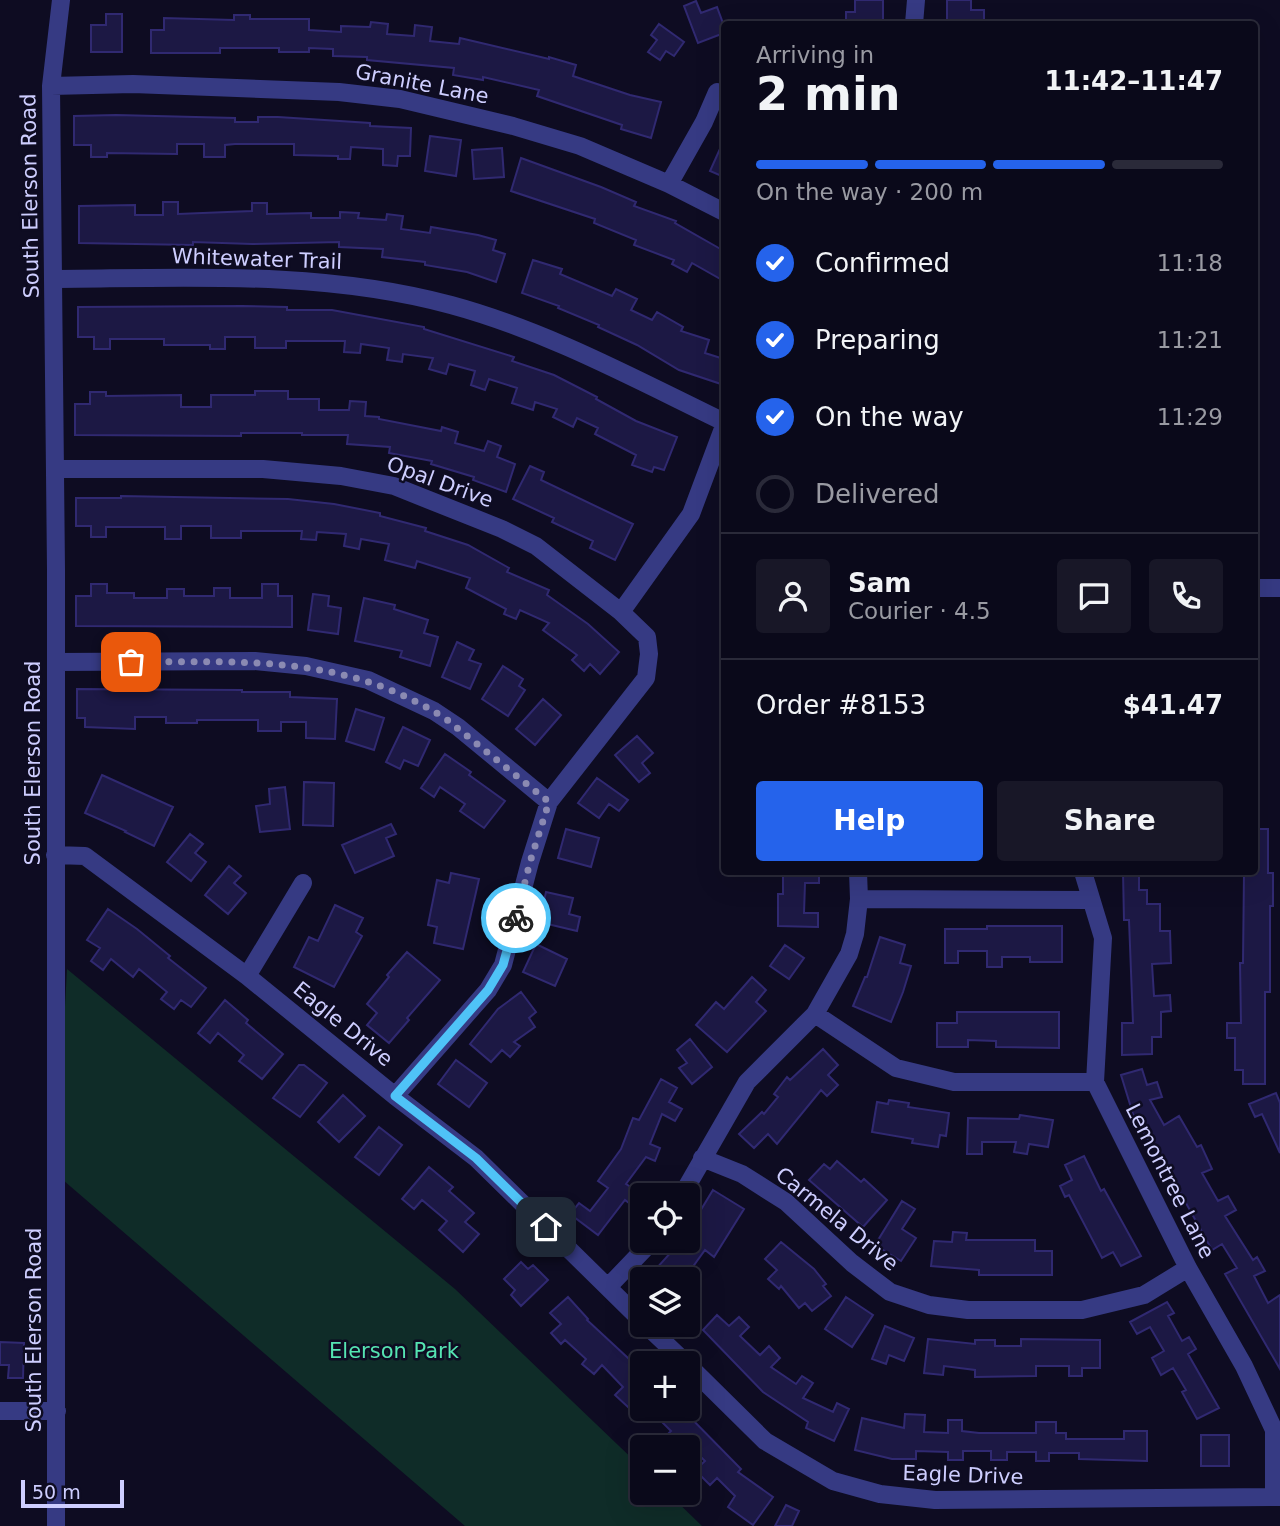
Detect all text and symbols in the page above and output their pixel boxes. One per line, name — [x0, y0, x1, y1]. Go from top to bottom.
text: Arriving in — [756, 42, 874, 68]
street label: Granite Lane — [353, 59, 491, 109]
text: 11:42–11:47 — [1044, 66, 1223, 96]
text: 2 min — [756, 67, 900, 121]
street label: South Elerson Road — [16, 93, 44, 299]
text: On the way · 200 m — [756, 179, 983, 205]
street label: Whitewater Trail — [171, 244, 343, 274]
icon: check — [756, 244, 794, 282]
text: Confirmed — [815, 248, 950, 278]
text: 11:18 — [1157, 250, 1223, 276]
icon: check — [756, 321, 794, 359]
text: Preparing — [815, 325, 940, 355]
text: 11:21 — [1157, 327, 1223, 353]
icon: check — [756, 398, 794, 436]
text: On the way — [815, 402, 964, 432]
text: 11:29 — [1157, 404, 1223, 430]
street label: Opal Drive — [384, 452, 496, 512]
text: Delivered — [815, 479, 939, 509]
button: person — [756, 559, 830, 633]
button: chat — [1057, 559, 1131, 633]
button: phone — [1149, 559, 1223, 633]
text: Sam — [848, 568, 911, 598]
text: Courier · 4.5 — [848, 598, 991, 624]
pin — [101, 632, 161, 692]
icon: bag — [112, 643, 150, 681]
street label: South Elerson Road — [21, 661, 45, 865]
text: Order #8153 — [756, 690, 926, 720]
text: $41.47 — [1123, 690, 1223, 720]
button: Help — [756, 781, 983, 861]
button: Share — [997, 781, 1223, 861]
courier — [481, 883, 551, 953]
icon: bike — [497, 899, 535, 937]
street label: Eagle Drive — [288, 977, 398, 1071]
street label: Lemontree Lane — [1121, 1100, 1219, 1262]
street label: Carmela Drive — [771, 1162, 903, 1276]
map controls — [630, 1183, 700, 1505]
button: locate — [630, 1183, 700, 1253]
pin — [516, 1197, 576, 1257]
icon: home — [527, 1208, 565, 1246]
street label: South Elerson Road — [22, 1228, 46, 1432]
button: layers — [630, 1267, 700, 1337]
park label: Elerson Park — [329, 1339, 460, 1363]
button: + — [630, 1351, 700, 1421]
button: − — [630, 1435, 700, 1505]
street label: Eagle Drive — [902, 1461, 1024, 1489]
scale bar — [21, 1477, 124, 1509]
text: 50 m — [32, 1481, 81, 1503]

